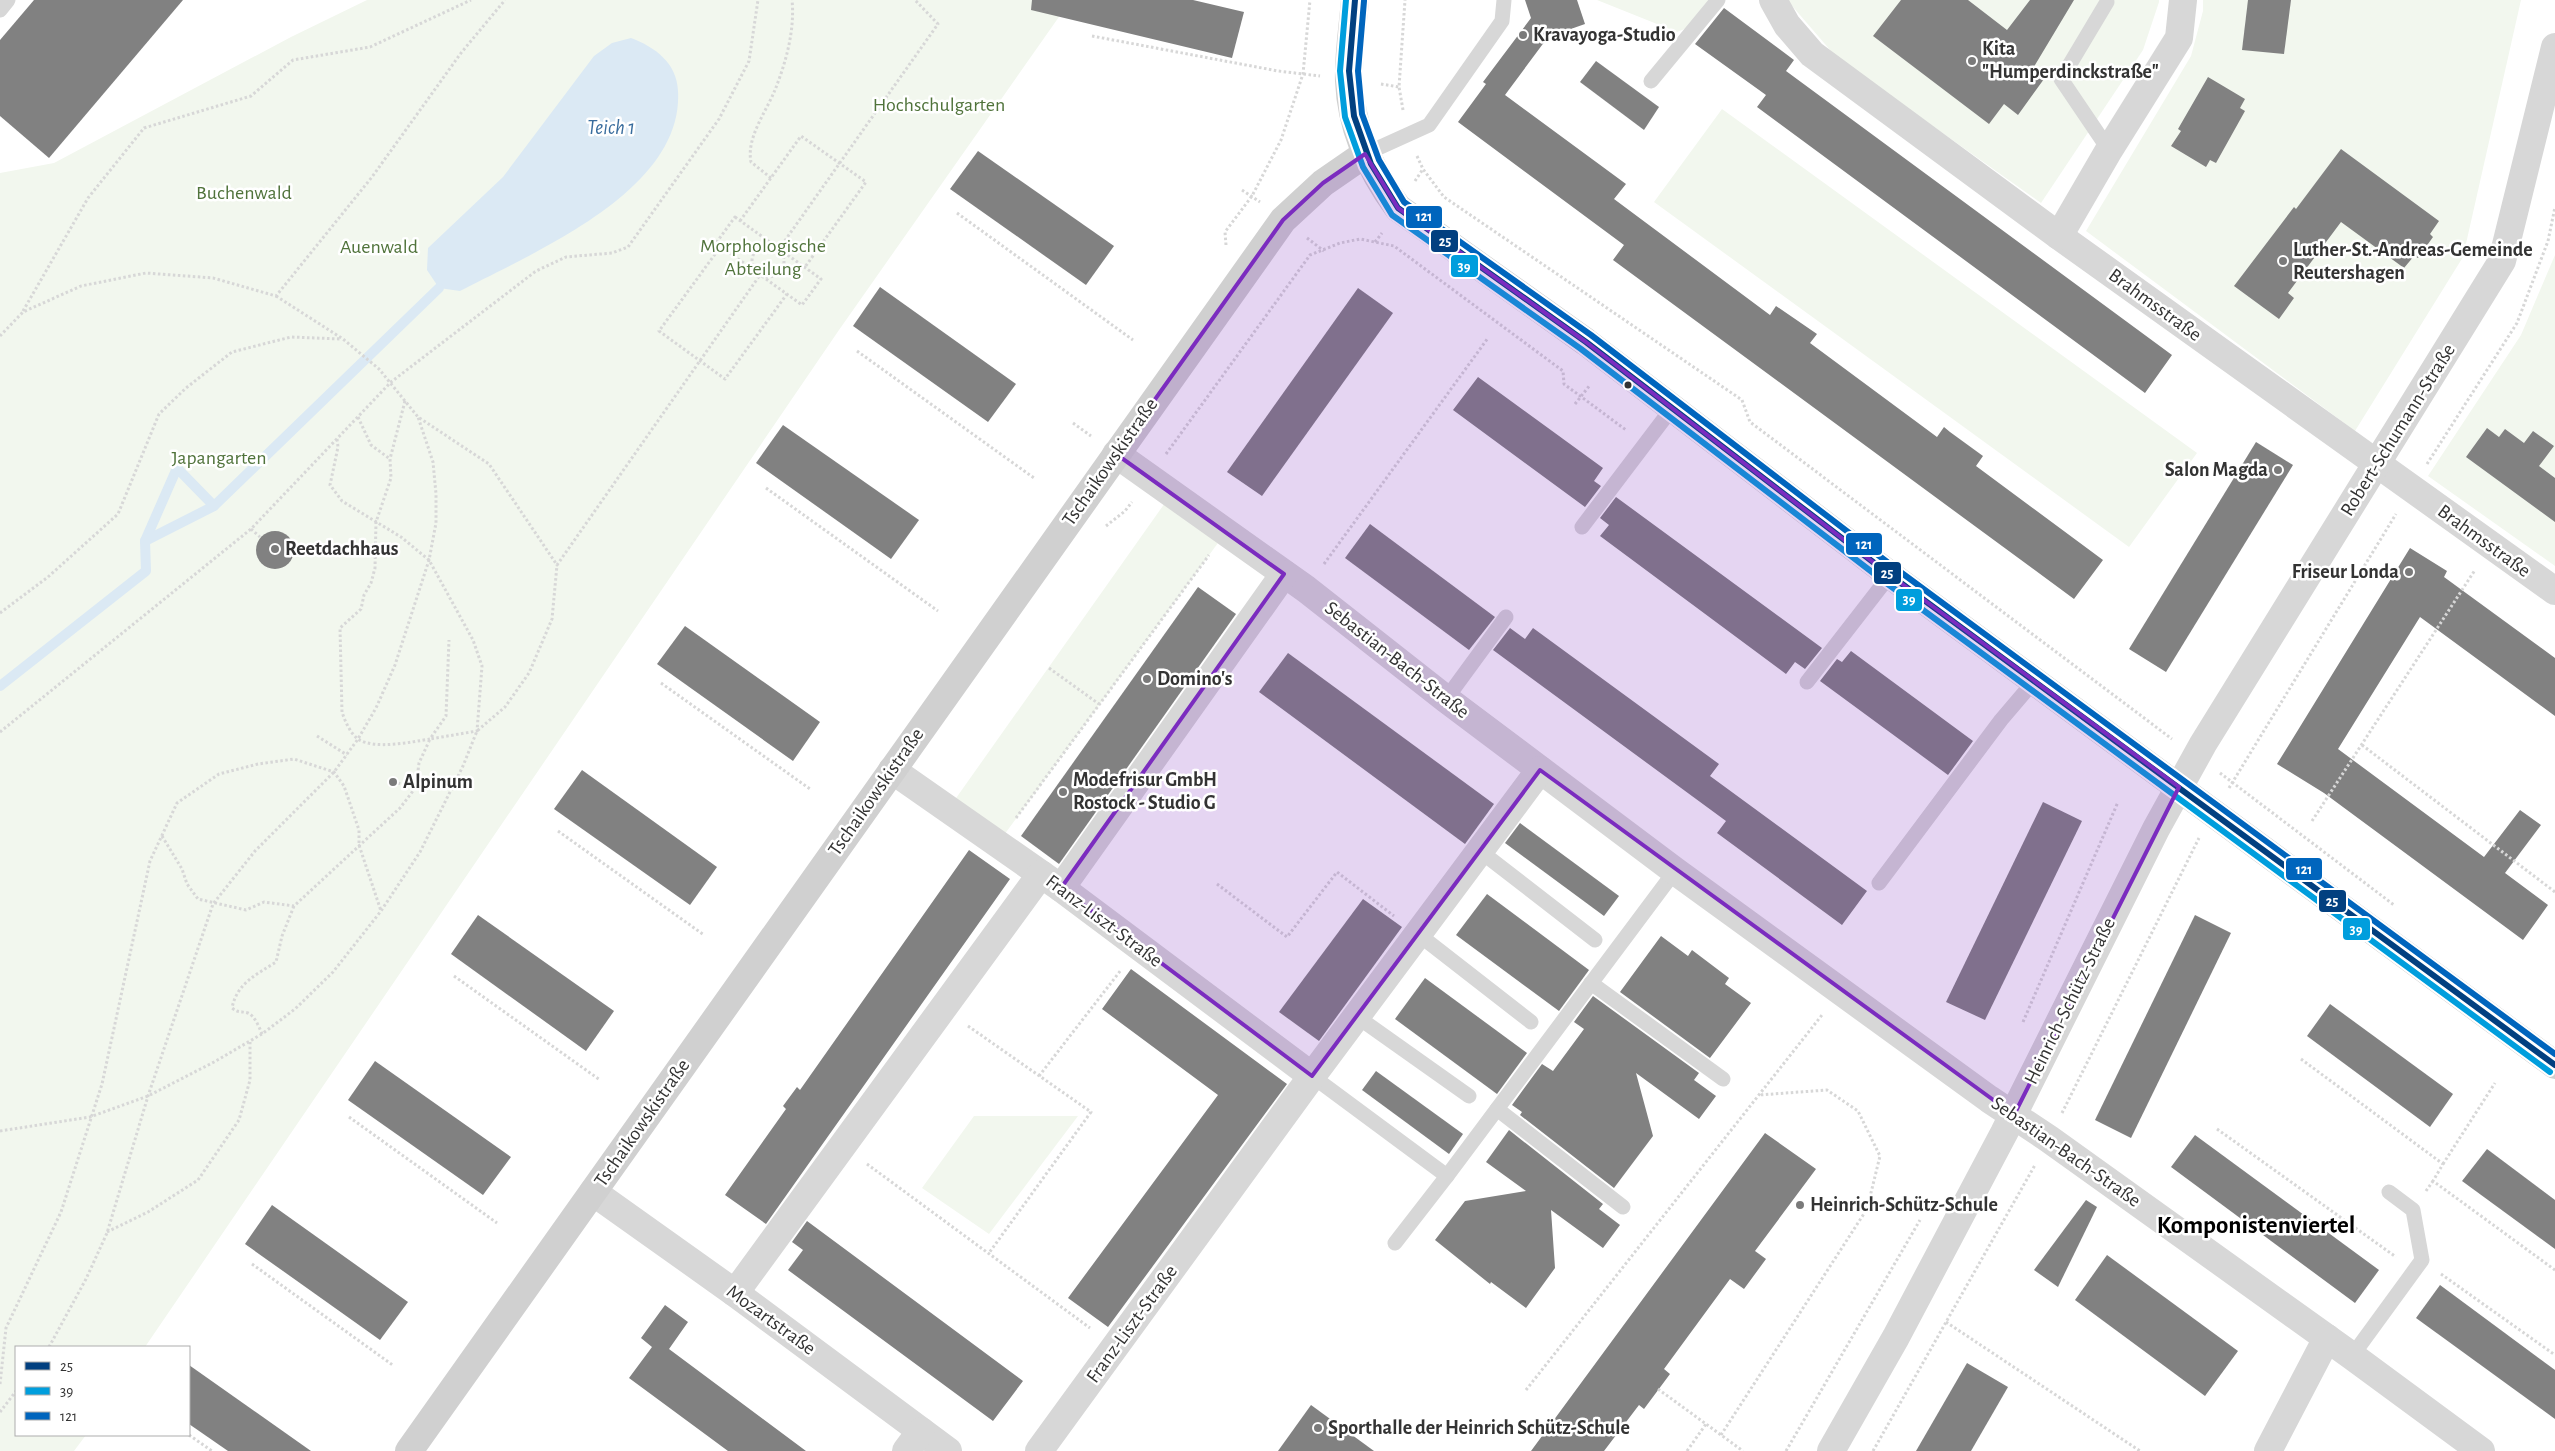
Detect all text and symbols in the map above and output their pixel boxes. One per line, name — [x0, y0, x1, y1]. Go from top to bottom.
place label: Kravayoga-Studio — [1533, 25, 1676, 45]
marker: Kravayoga-Studio — [1517, 29, 1529, 41]
place label: Kita "Humperdinckstraße" — [1982, 39, 2159, 82]
marker: Kita "Humperdinckstraße" — [1966, 55, 1978, 67]
park label: Hochschulgarten — [873, 95, 1005, 115]
water label: Teich 1 — [587, 117, 635, 138]
park label: Buchenwald — [196, 183, 292, 203]
line badge: 121 — [1405, 205, 1443, 229]
text: 121 — [1416, 210, 1432, 224]
line badge: 25 — [1430, 229, 1459, 253]
text: 25 — [1439, 235, 1451, 249]
park label: Morphologische Abteilung — [700, 236, 826, 279]
park label: Auenwald — [340, 237, 418, 257]
place label: Luther-St.-Andreas-Gemeinde Reutershagen — [2293, 240, 2533, 283]
line badge: 39 — [1450, 254, 1479, 278]
marker: Luther-St.-Andreas-Gemeinde Reutershagen — [2277, 255, 2289, 267]
text: 39 — [1458, 260, 1471, 274]
street label: Brahmsstraße — [2105, 265, 2205, 345]
street label: Robert-Schumann-Straße — [2337, 340, 2459, 520]
unlabelled marker — [1623, 380, 1633, 390]
street label: Tschaikowskistraße — [1059, 394, 1161, 530]
park label: Japangarten — [171, 448, 267, 468]
place label: Salon Magda — [2165, 460, 2268, 480]
marker: Salon Magda — [2272, 464, 2284, 476]
street label: Brahmsstraße — [2434, 501, 2534, 581]
line badge: 121 — [1845, 532, 1883, 556]
text: 121 — [1856, 538, 1872, 552]
place label: Reetdachhaus — [285, 539, 399, 559]
marker: Reetdachhaus — [269, 543, 281, 555]
line badge: 25 — [1873, 561, 1902, 585]
place label: Friseur Londa — [2292, 562, 2399, 582]
marker: Friseur Londa — [2403, 566, 2415, 578]
text: 25 — [1881, 567, 1893, 581]
line badge: 39 — [1895, 588, 1923, 612]
text: 39 — [1903, 593, 1916, 607]
street label: Sebastian-Bach-Straße — [1321, 598, 1473, 722]
place label: Domino's — [1157, 669, 1233, 689]
marker: Domino's — [1141, 673, 1153, 685]
street label: Tschaikowskistraße — [825, 724, 927, 860]
place label: Modefrisur GmbH Rostock - Studio G — [1073, 770, 1217, 813]
place label: Alpinum — [403, 772, 473, 792]
marker: Alpinum — [387, 776, 399, 788]
marker: Modefrisur GmbH Rostock - Studio G — [1057, 786, 1069, 798]
line badge: 121 — [2285, 857, 2323, 881]
text: 121 — [2296, 863, 2312, 877]
street label: Franz-Liszt-Straße — [1042, 871, 1166, 971]
line badge: 25 — [2318, 889, 2347, 913]
text: 25 — [2326, 895, 2338, 909]
street label: Heinrich-Schütz-Straße — [2021, 914, 2119, 1088]
line badge: 39 — [2342, 917, 2371, 941]
text: 39 — [2350, 923, 2363, 937]
street label: Tschaikowskistraße — [591, 1055, 693, 1191]
street label: Sebastian-Bach-Straße — [1988, 1093, 2144, 1211]
place label: Heinrich-Schütz-Schule — [1810, 1195, 1998, 1215]
marker: Heinrich-Schütz-Schule — [1794, 1199, 1806, 1211]
district label: Komponistenviertel — [2157, 1213, 2355, 1238]
street label: Franz-Liszt-Straße — [1083, 1261, 1181, 1387]
street label: Mozartstraße — [723, 1281, 819, 1359]
legend — [15, 1346, 190, 1436]
text: 25 — [60, 1359, 73, 1374]
text: 39 — [60, 1384, 73, 1399]
text: 121 — [60, 1409, 77, 1424]
place label: Sporthalle der Heinrich Schütz-Schule — [1328, 1418, 1630, 1438]
marker: Sporthalle der Heinrich Schütz-Schule — [1312, 1422, 1324, 1434]

